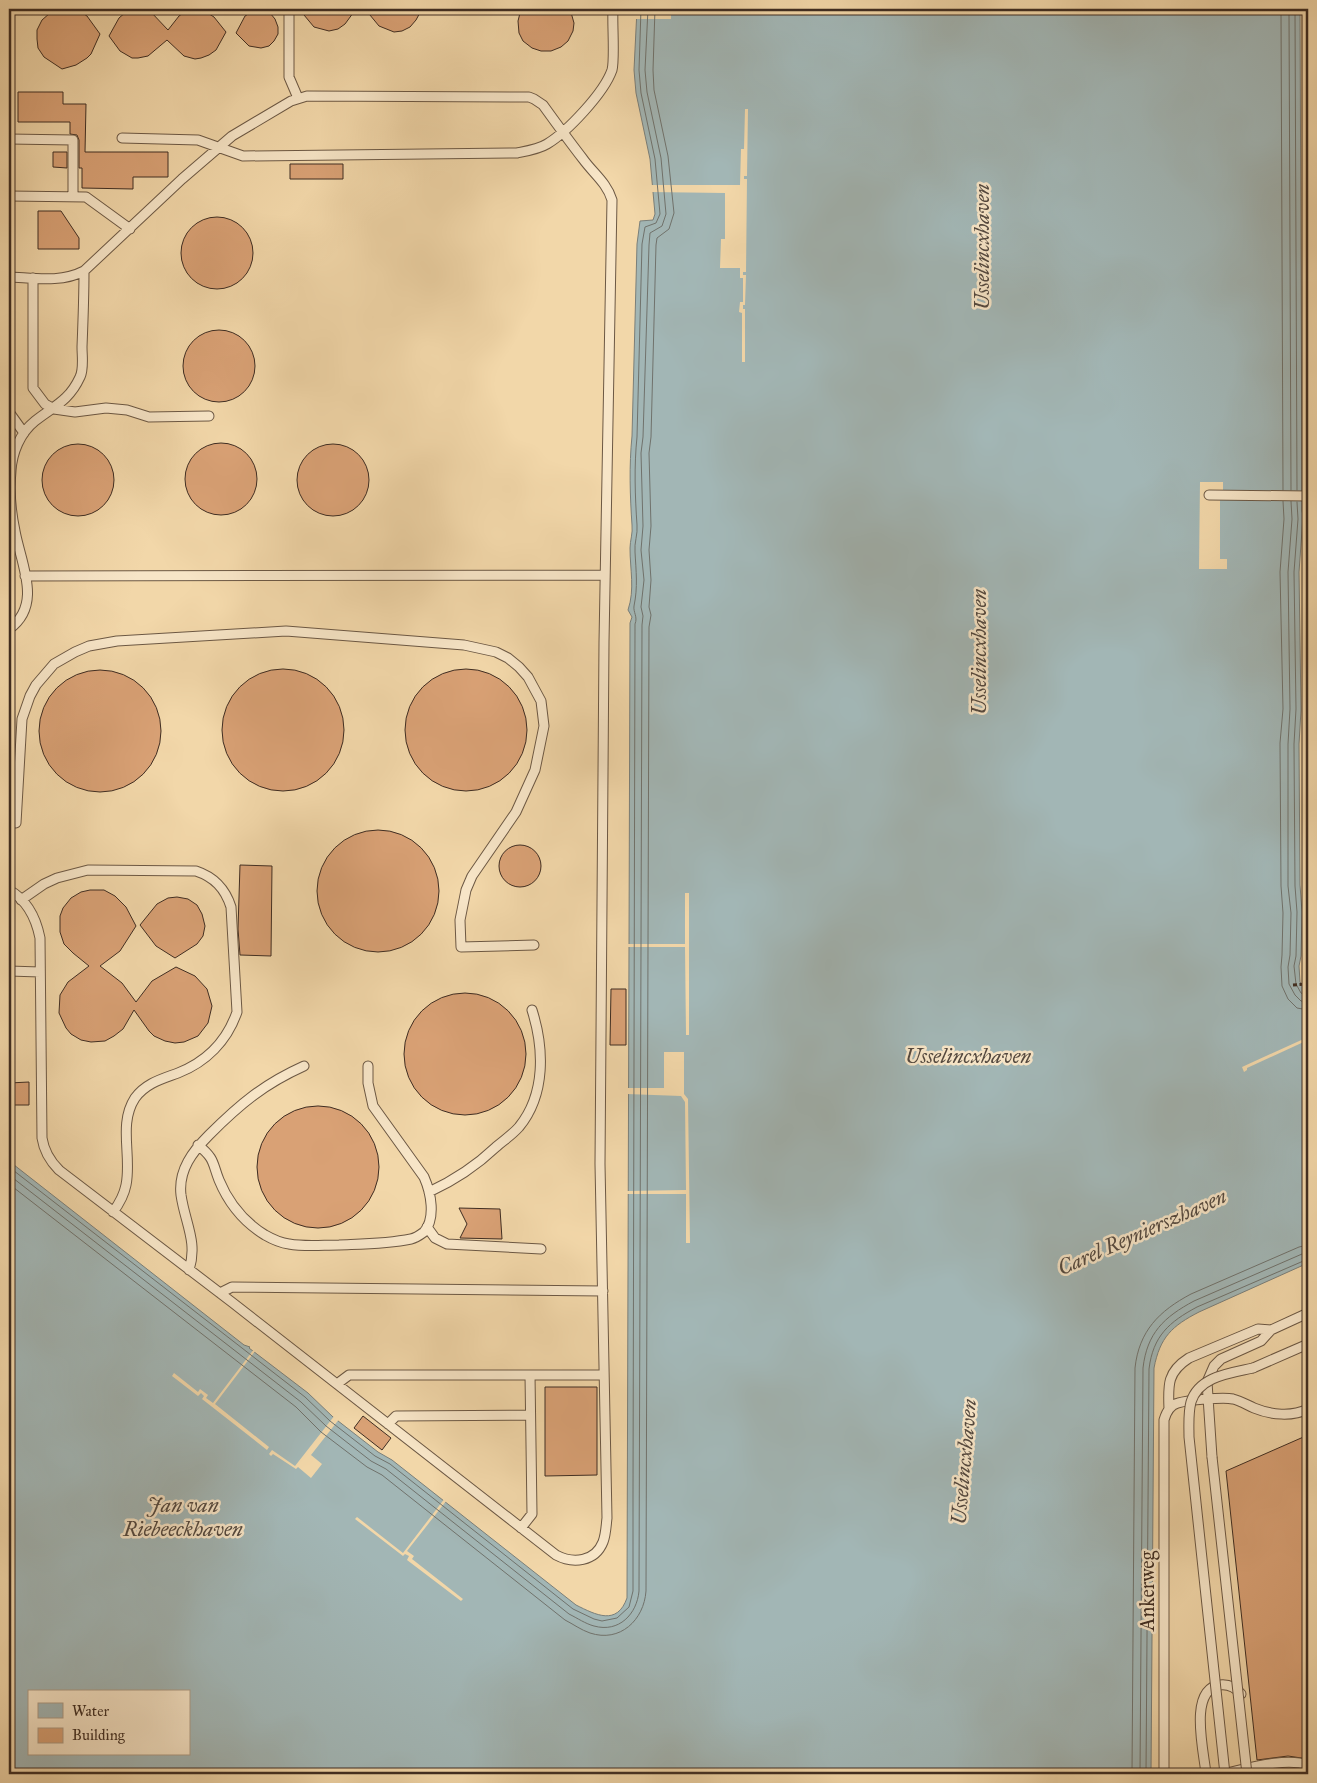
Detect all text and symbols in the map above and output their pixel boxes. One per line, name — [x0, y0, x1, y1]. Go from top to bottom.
water label: Usselincxhaven — [969, 184, 995, 310]
water label: Usselincxhaven — [966, 589, 992, 715]
water label: Usselincxhaven — [905, 1043, 1031, 1069]
water label: Carel Reynierszhaven — [1053, 1183, 1231, 1281]
water label: Usselincxhaven — [946, 1398, 982, 1526]
water label: Jan van Riebeeckhaven — [122, 1492, 243, 1542]
street label: Ankerweg — [1135, 1550, 1160, 1632]
legend — [28, 1690, 190, 1756]
text: Water — [72, 1702, 109, 1720]
text: Building — [72, 1726, 126, 1744]

